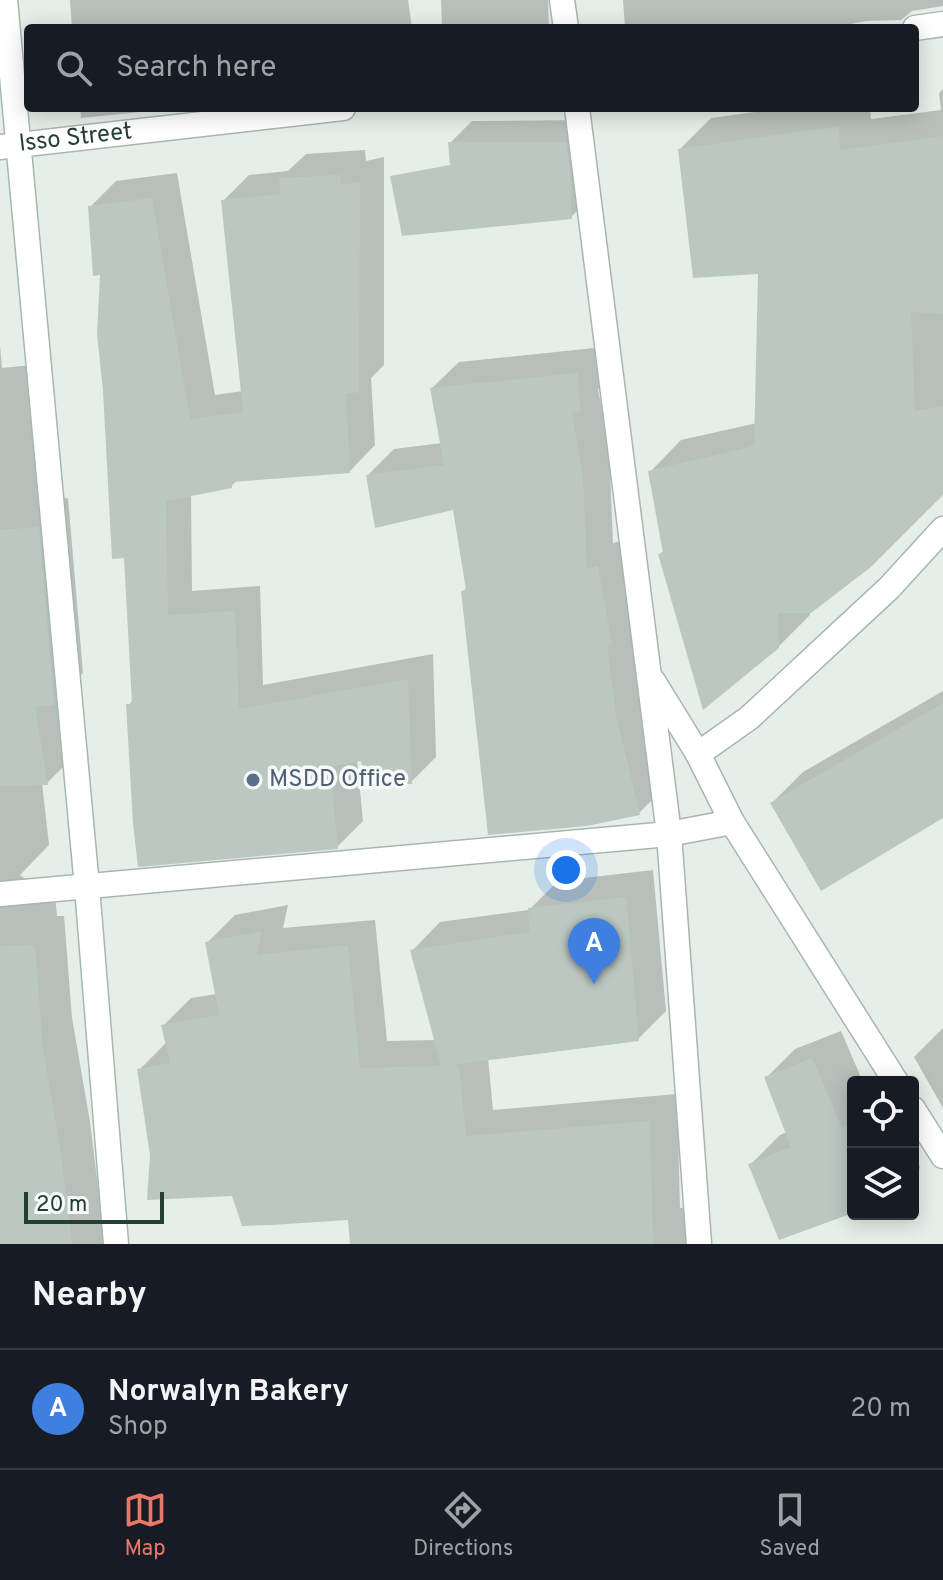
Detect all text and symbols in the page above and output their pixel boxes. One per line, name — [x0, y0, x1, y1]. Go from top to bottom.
search box — [24, 24, 919, 112]
icon: search — [52, 46, 96, 90]
text: Search here — [116, 50, 276, 87]
street label: Isso Street — [17, 117, 134, 160]
place label: MSDD Office — [269, 765, 406, 795]
marker: MSDD Office — [244, 771, 262, 789]
your location — [546, 850, 586, 890]
pin: A — [568, 918, 620, 984]
map controls — [847, 1076, 919, 1220]
button: locate — [847, 1076, 919, 1148]
button: layers — [847, 1148, 919, 1220]
scale bar — [24, 1188, 164, 1224]
text: 20 m — [36, 1192, 87, 1219]
text: Nearby — [32, 1275, 147, 1318]
text: Norwalyn Bakery — [108, 1374, 349, 1411]
text: A — [49, 1393, 67, 1426]
text: 20 m — [850, 1393, 911, 1426]
text: Shop — [108, 1411, 168, 1444]
tab: Map — [123, 1488, 167, 1563]
tab: Directions — [413, 1488, 513, 1563]
tab: Saved — [759, 1488, 820, 1563]

